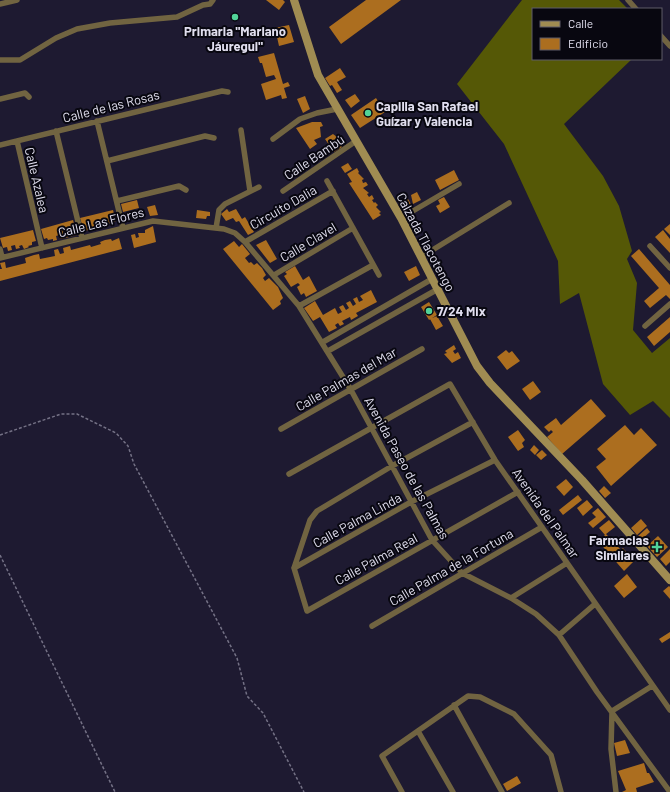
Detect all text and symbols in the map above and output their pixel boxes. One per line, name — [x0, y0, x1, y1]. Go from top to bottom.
legend — [532, 8, 662, 60]
marker: Primaria "Mariano Jáuregui" — [230, 12, 240, 22]
text: Calle — [568, 16, 593, 30]
place label: Primaria "Mariano Jáuregui" — [184, 23, 286, 54]
text: Edificio — [568, 36, 608, 50]
street label: Calle de las Rosas — [61, 86, 161, 126]
place label: Capilla San Rafael Guízar y Valencia — [376, 98, 478, 129]
marker: Capilla San Rafael Guízar y Valencia — [363, 108, 373, 118]
street label: Calle Bambú — [281, 131, 347, 183]
street label: Calle Azalea — [22, 146, 52, 214]
street label: Circuito Dalia — [247, 181, 319, 233]
street label: Calzada Tlacotengo — [393, 190, 459, 294]
street label: Calle Las Flores — [56, 204, 146, 240]
street label: Calle Clavel — [277, 219, 339, 265]
place label: 7/24 Mix — [437, 303, 486, 319]
marker: 7/24 Mix — [424, 306, 434, 316]
street label: Calle Palmas del Mar — [293, 343, 399, 414]
street label: Avenida Paseo de las Palmas — [361, 394, 453, 542]
street label: Avenida del Palmar — [509, 465, 583, 561]
street label: Calle Palma Linda — [310, 489, 404, 551]
street label: Calle Palma de la Fortuna — [386, 525, 516, 609]
street label: Calle Palma Real — [332, 530, 420, 588]
place label: Farmacias Similares — [589, 532, 649, 563]
marker: Farmacias Similares — [652, 542, 662, 552]

